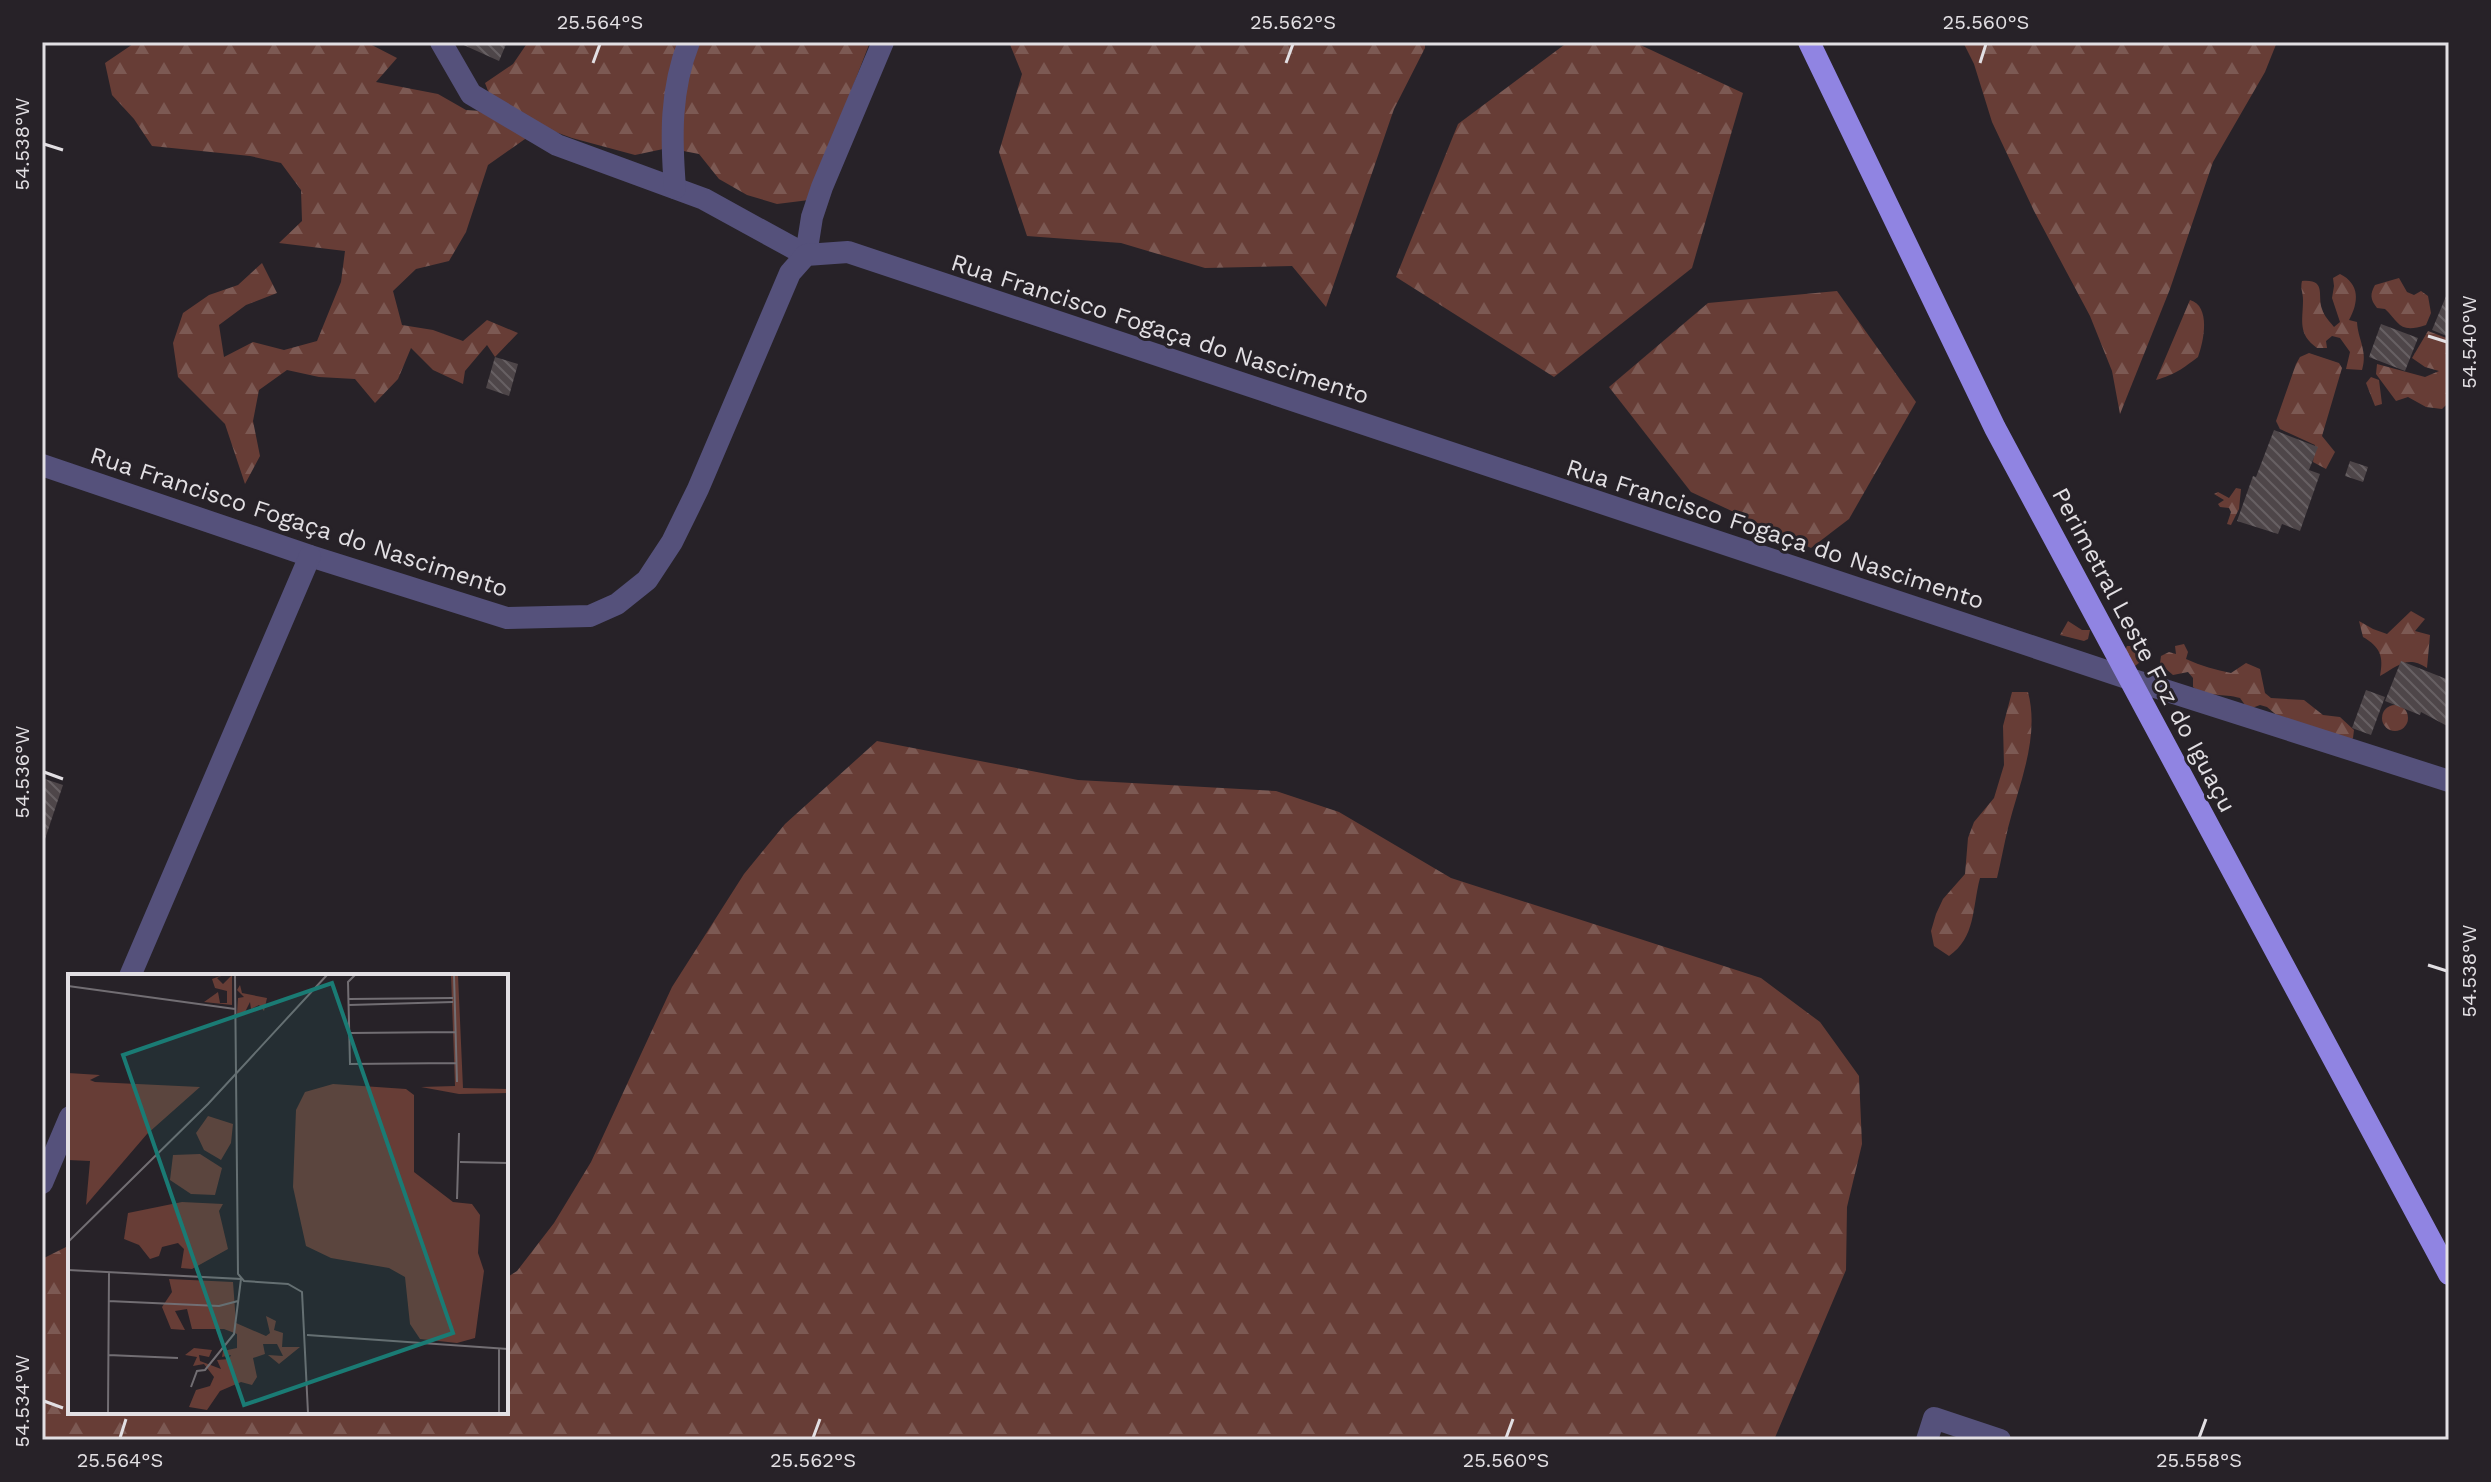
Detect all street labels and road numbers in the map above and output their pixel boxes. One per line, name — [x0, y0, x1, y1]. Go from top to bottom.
street label: Rua Francisco Fogaça do Nascimento — [948, 248, 1372, 410]
street label: Rua Francisco Fogaça do Nascimento — [87, 441, 511, 603]
street label: Rua Francisco Fogaça do Nascimento — [1563, 453, 1987, 615]
street label: Perimetral Leste Foz do Iguaçu — [2046, 483, 2242, 817]

